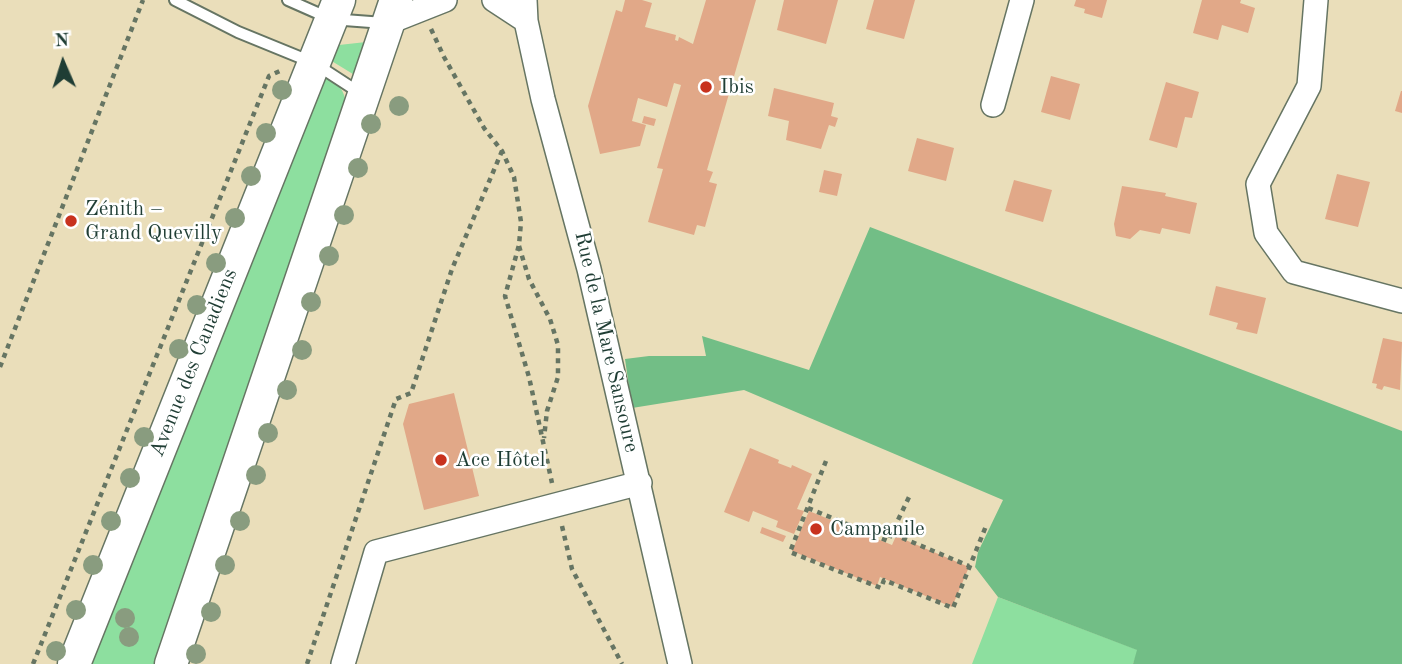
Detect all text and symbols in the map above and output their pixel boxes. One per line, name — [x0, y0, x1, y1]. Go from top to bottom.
north arrow — [28, 28, 98, 98]
text: N — [54, 32, 70, 51]
place label: Ibis — [720, 74, 754, 100]
marker: Ibis — [698, 79, 714, 95]
place label: Zénith – Grand Quevilly — [85, 196, 222, 246]
marker: Zénith – Grand Quevilly — [63, 213, 79, 229]
street label: Rue de la Mare Sansoure — [568, 229, 644, 455]
street label: Avenue des Canadiens — [145, 265, 243, 461]
place label: Ace Hôtel — [455, 447, 545, 473]
marker: Ace Hôtel — [433, 452, 449, 468]
place label: Campanile — [830, 516, 925, 542]
marker: Campanile — [808, 521, 824, 537]

